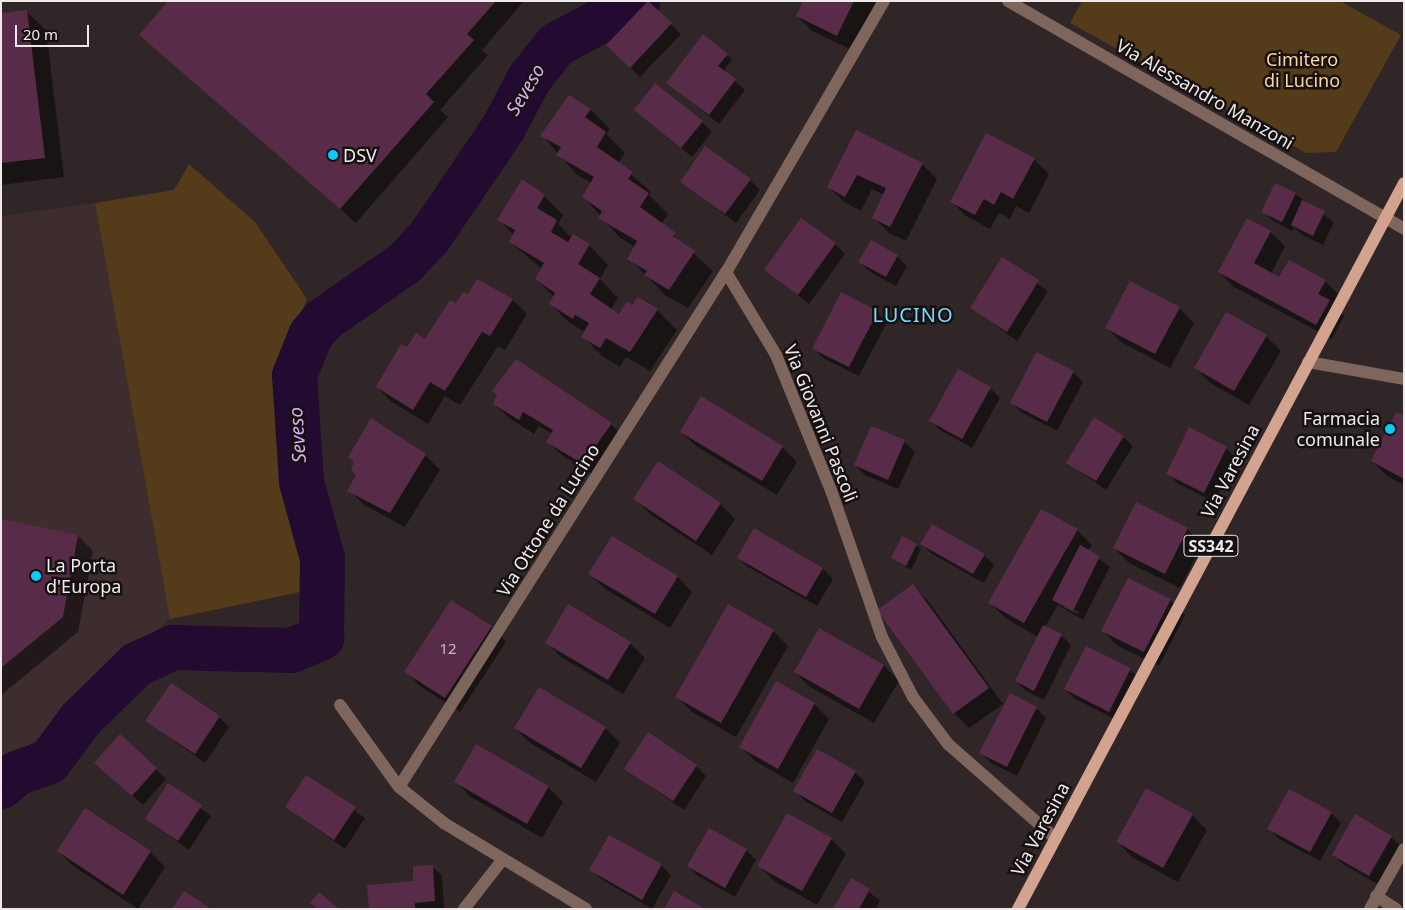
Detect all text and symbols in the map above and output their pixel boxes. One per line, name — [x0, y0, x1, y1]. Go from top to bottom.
scale bar — [18, 15, 91, 47]
text: 20 m — [23, 24, 58, 44]
street label: Via Alessandro Manzoni — [1112, 34, 1298, 154]
park label: Cimitero di Lucino — [1264, 49, 1340, 92]
water label: Seveso — [502, 60, 550, 120]
place label: DSV — [343, 144, 377, 166]
marker: DSV — [327, 149, 339, 161]
district label: LUCINO — [872, 302, 954, 326]
street label: Via Giovanni Pascoli — [780, 341, 862, 505]
water label: Seveso — [285, 406, 311, 464]
place label: Farmacia comunale — [1296, 408, 1380, 450]
street label: Via Varesina — [1196, 421, 1264, 521]
marker: Farmacia comunale — [1384, 423, 1396, 435]
street label: Via Ottone da Lucino — [492, 440, 604, 600]
road number: SS342 — [1182, 532, 1240, 560]
place label: La Porta d'Europa — [46, 555, 121, 598]
marker: La Porta d'Europa — [30, 570, 42, 582]
house number: 12 — [439, 640, 457, 658]
street label: Via Varesina — [1006, 779, 1074, 879]

